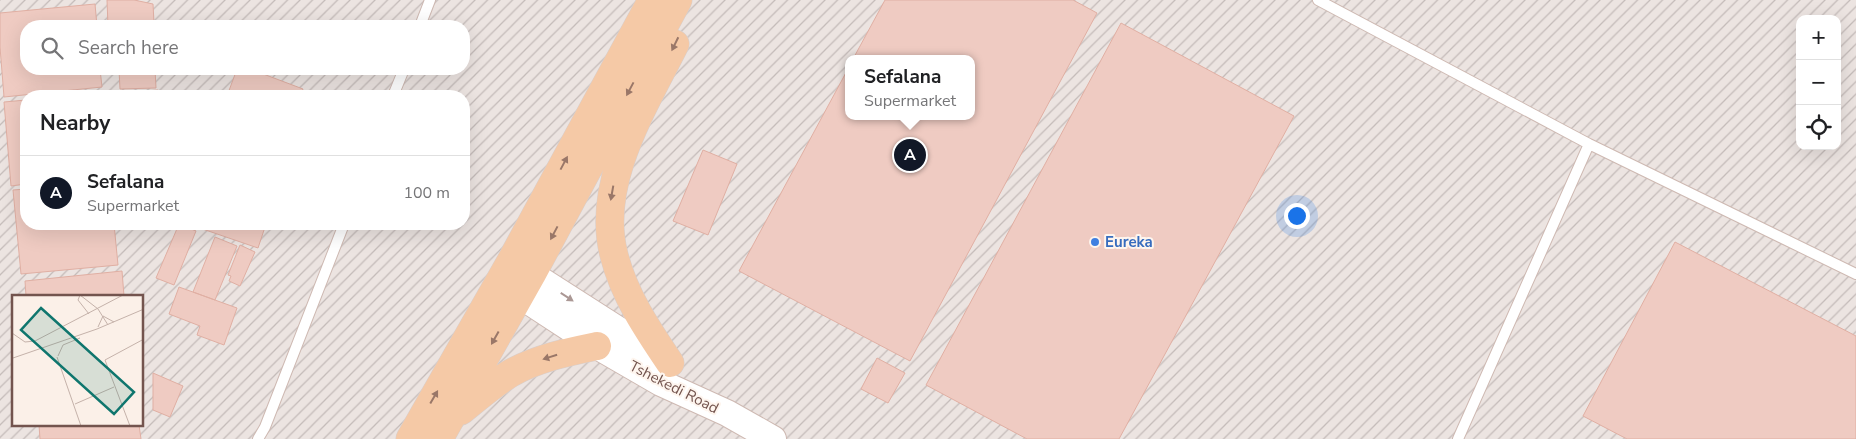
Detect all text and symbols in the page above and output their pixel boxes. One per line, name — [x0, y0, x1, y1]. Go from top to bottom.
map controls — [1796, 15, 1841, 150]
button: + — [1796, 15, 1841, 60]
search box — [20, 20, 470, 75]
icon: search — [38, 34, 66, 62]
text: Search here — [78, 35, 179, 61]
one-way arrow — [671, 37, 679, 51]
popup — [845, 55, 975, 120]
button: − — [1796, 60, 1841, 105]
text: Sefalana — [864, 64, 941, 90]
one-way arrow — [626, 82, 634, 97]
text: Supermarket — [864, 90, 956, 112]
button: locate — [1796, 105, 1841, 150]
text: Nearby — [40, 109, 110, 137]
pin: A — [894, 136, 926, 174]
one-way arrow — [560, 155, 568, 170]
text: Sefalana — [87, 169, 164, 195]
text: A — [50, 182, 62, 204]
text: 100 m — [403, 182, 450, 204]
one-way arrow — [608, 185, 616, 201]
text: Supermarket — [87, 195, 179, 217]
your location — [1284, 203, 1310, 229]
one-way arrow — [550, 226, 558, 240]
place label: Eureka — [1105, 232, 1153, 252]
marker: Eureka — [1089, 236, 1101, 248]
one-way arrow — [561, 292, 574, 301]
inset map — [12, 295, 144, 426]
one-way arrow — [491, 331, 500, 345]
one-way arrow — [542, 354, 557, 362]
street label: Tshekedi Road — [626, 356, 722, 418]
one-way arrow — [430, 389, 438, 404]

